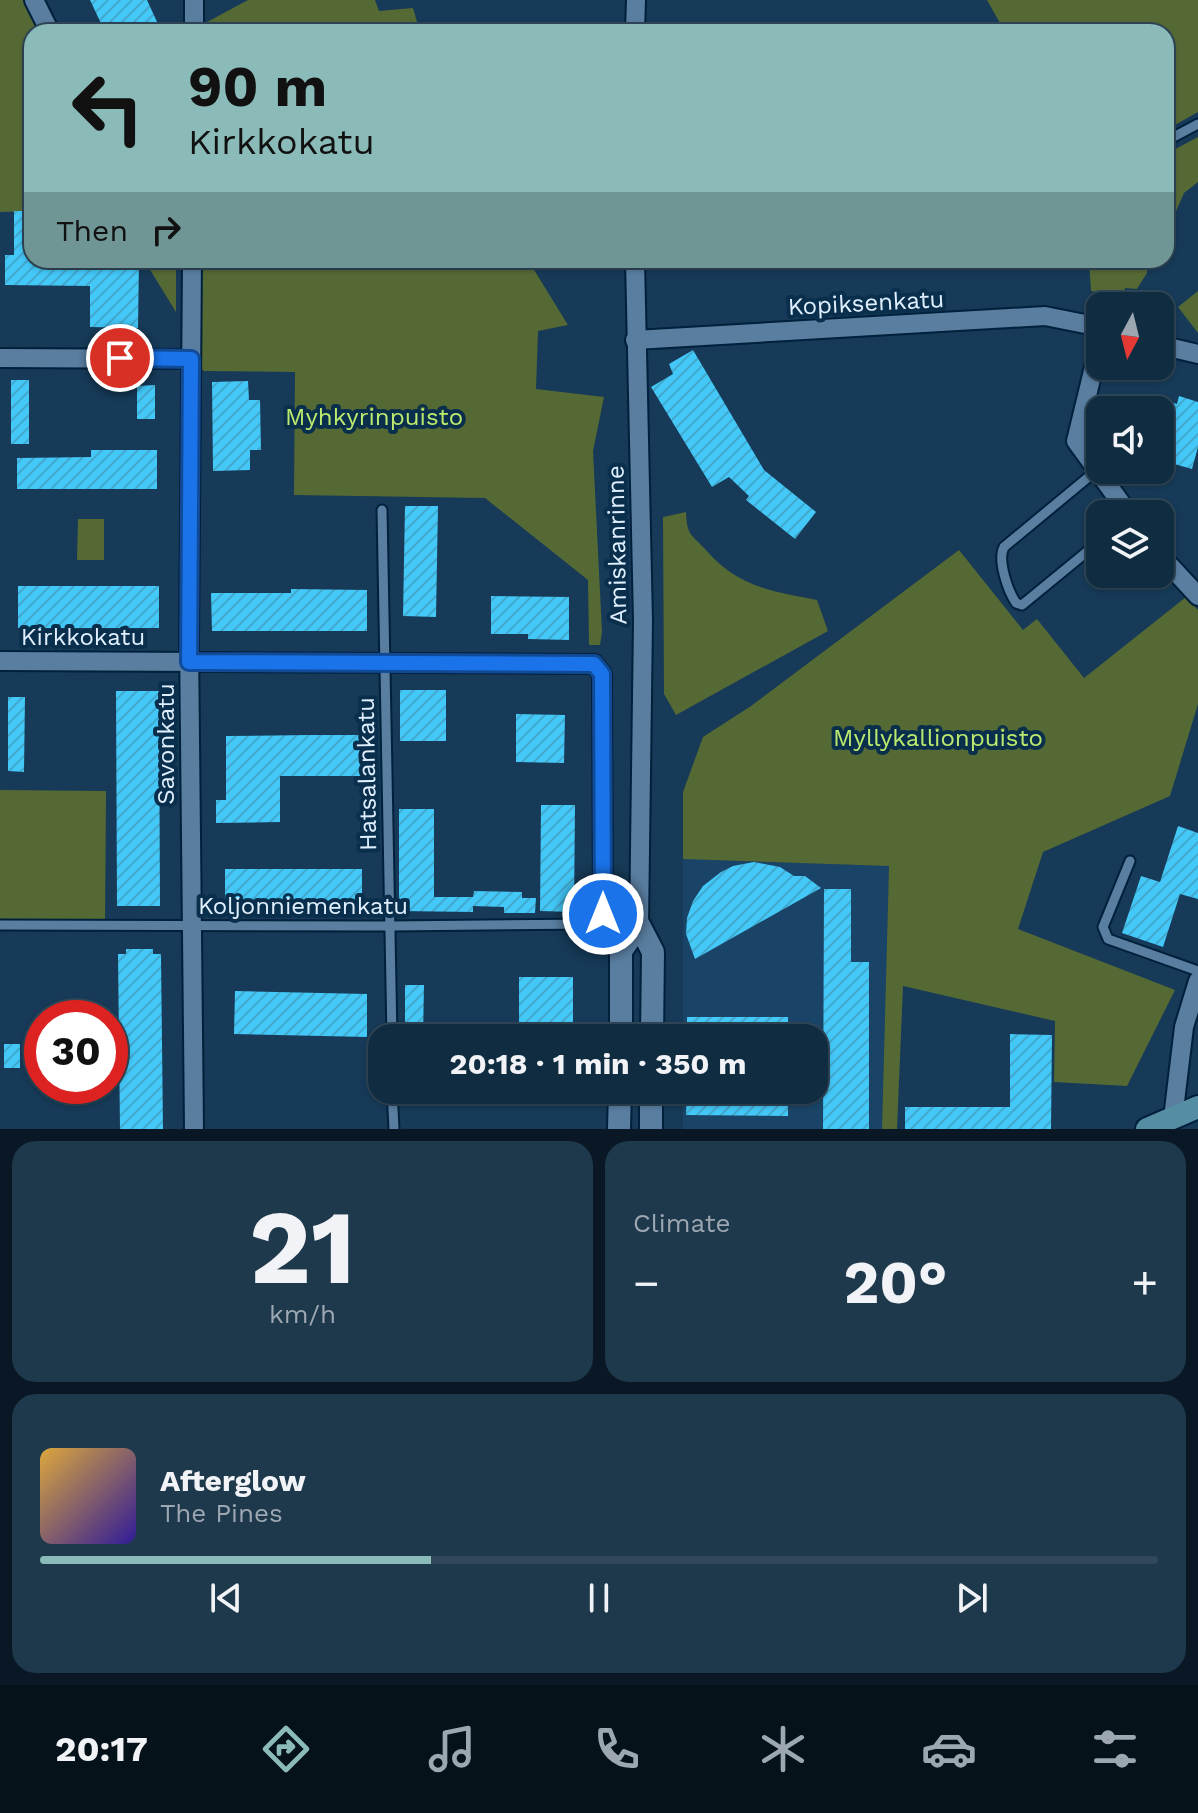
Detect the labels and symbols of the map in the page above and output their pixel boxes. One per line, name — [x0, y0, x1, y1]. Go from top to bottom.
street label: Kopiksenkatu — [787, 285, 945, 321]
north arrow — [1086, 292, 1174, 380]
pin — [86, 324, 154, 392]
park label: Myhkyrinpuisto — [285, 403, 463, 431]
street label: Amiskanrinne — [602, 465, 632, 625]
street label: Kirkkokatu — [21, 623, 145, 651]
street label: Savonkatu — [152, 683, 180, 805]
street label: Hatsalankatu — [352, 697, 382, 851]
park label: Myllykallionpuisto — [833, 724, 1043, 752]
position arrow — [561, 872, 645, 956]
street label: Koljonniemenkatu — [198, 892, 408, 920]
speed limit sign: 30 — [24, 1000, 128, 1104]

